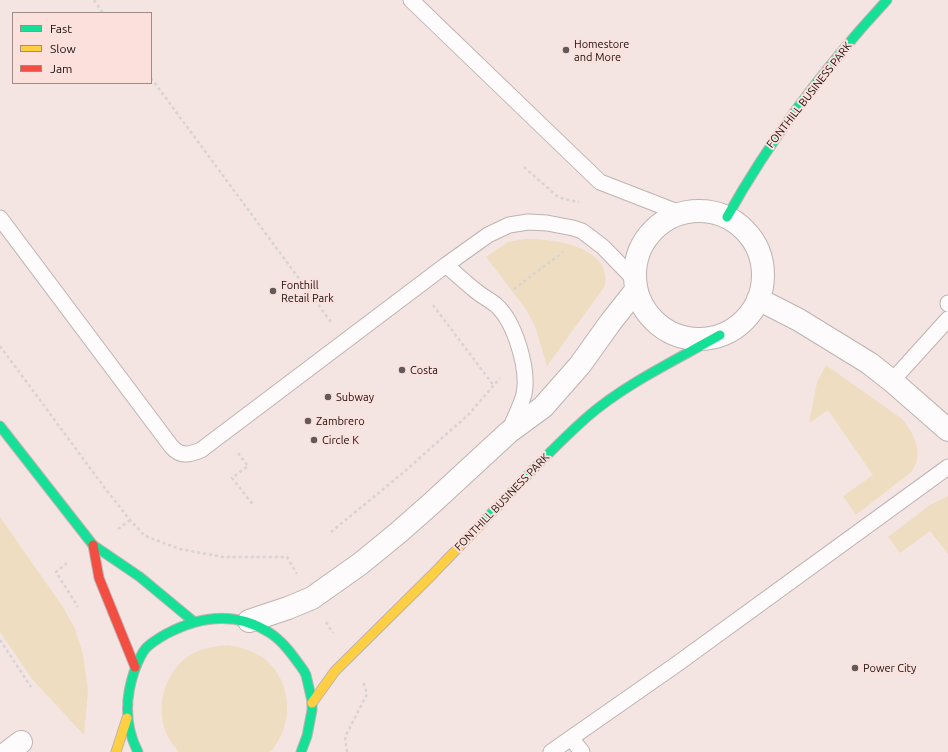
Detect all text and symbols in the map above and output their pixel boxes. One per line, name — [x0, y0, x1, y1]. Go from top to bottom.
legend — [12, 12, 152, 84]
text: Fast — [50, 22, 72, 35]
place label: Homestore and More — [574, 37, 629, 63]
street label: FONTHILL BUSINESS PARK — [764, 40, 854, 150]
text: Slow — [50, 42, 76, 55]
marker: Homestore and More — [561, 45, 571, 55]
text: Jam — [50, 62, 72, 75]
place label: Fonthill Retail Park — [281, 278, 334, 304]
marker: Fonthill Retail Park — [268, 286, 278, 296]
place label: Costa — [410, 363, 438, 377]
marker: Costa — [397, 365, 407, 375]
place label: Subway — [336, 390, 374, 404]
marker: Subway — [323, 392, 333, 402]
place label: Zambrero — [316, 414, 365, 428]
marker: Zambrero — [303, 416, 313, 426]
place label: Circle K — [322, 433, 359, 447]
marker: Circle K — [309, 435, 319, 445]
street label: FONTHILL BUSINESS PARK — [452, 450, 552, 554]
place label: Power City — [863, 661, 916, 675]
marker: Power City — [850, 663, 860, 673]

